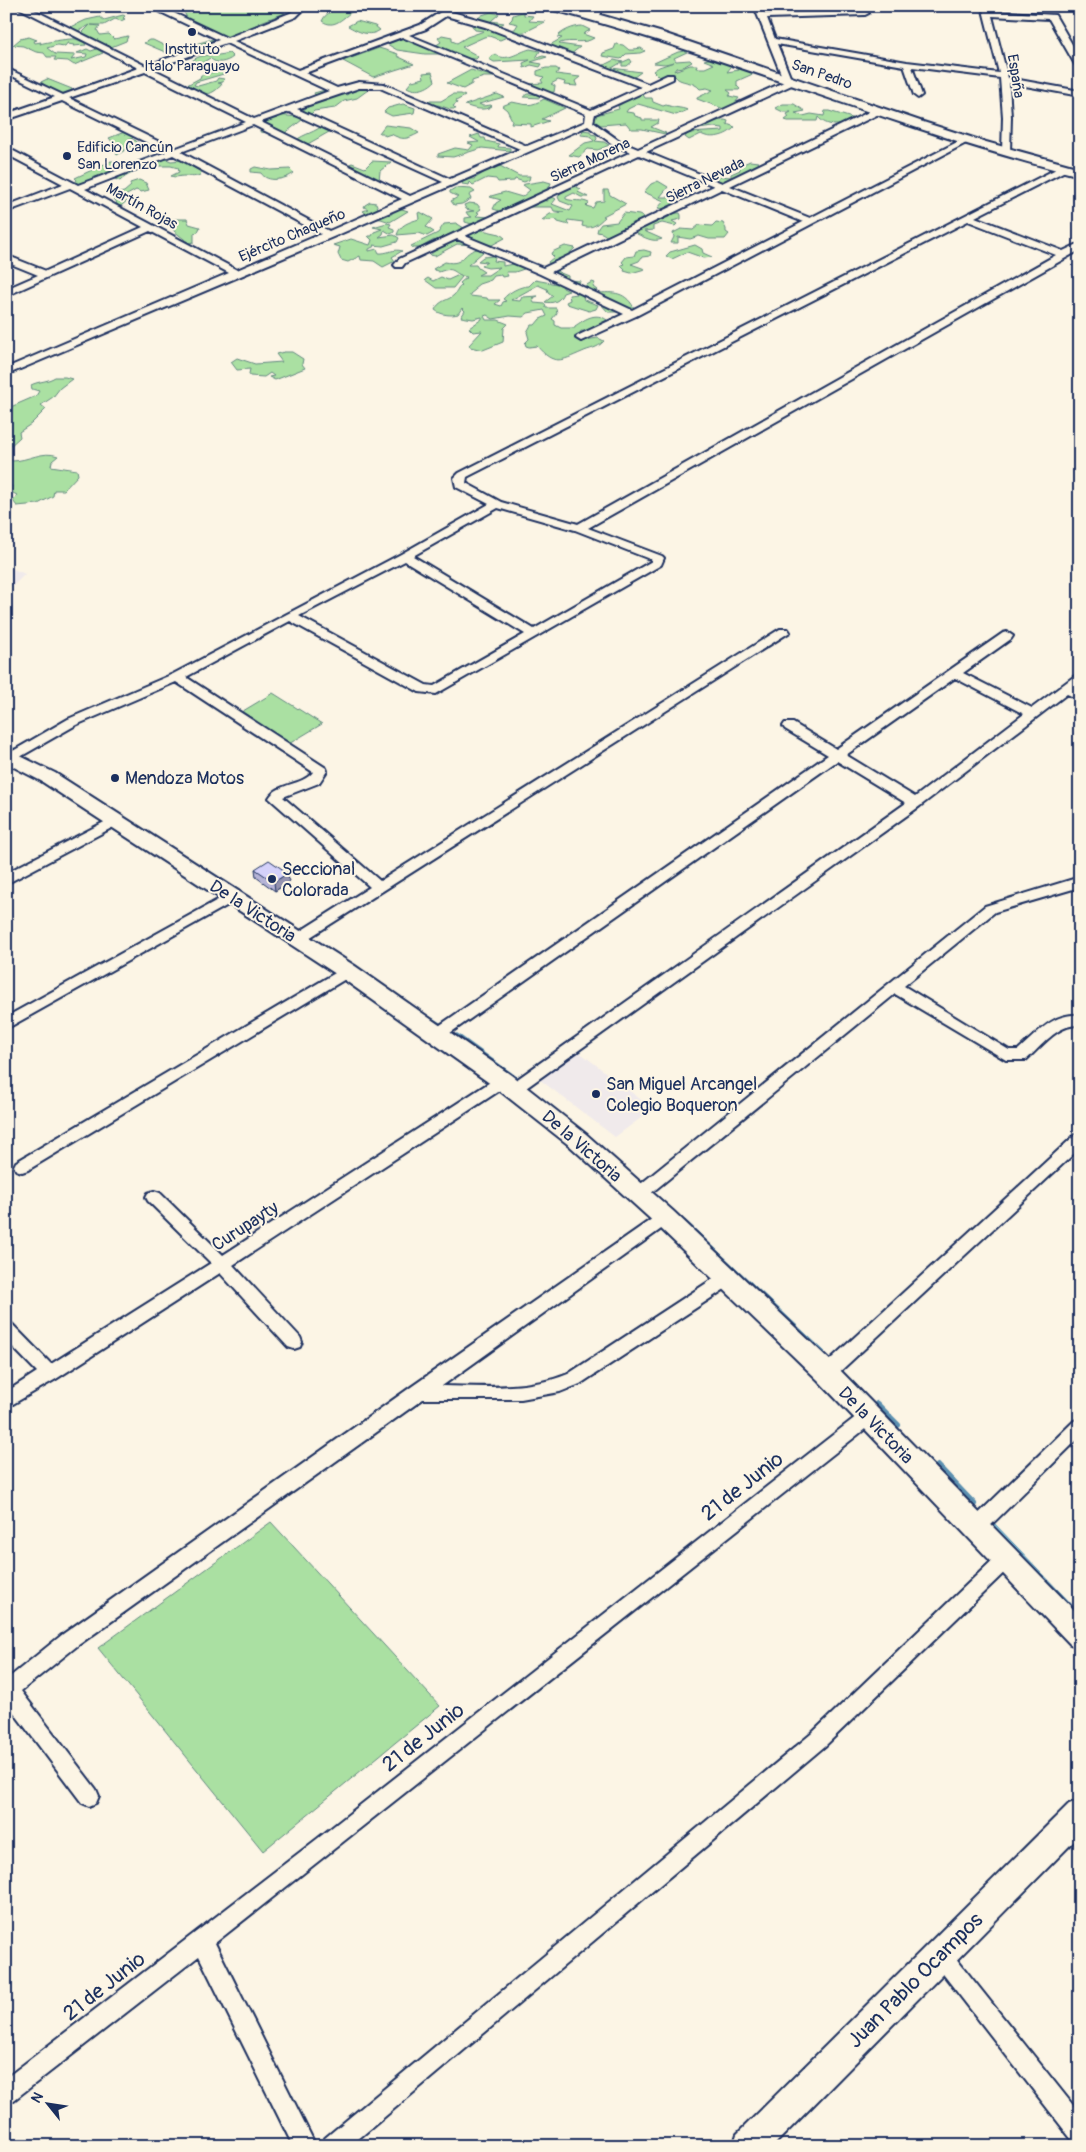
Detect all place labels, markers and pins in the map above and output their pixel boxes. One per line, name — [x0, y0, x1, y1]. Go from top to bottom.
marker: Instituto Italo Paraguayo — [186, 26, 198, 38]
place label: Instituto Italo Paraguayo — [144, 40, 240, 76]
place label: Edificio Cancún San Lorenzo — [77, 138, 173, 174]
marker: Edificio Cancún San Lorenzo — [61, 150, 73, 162]
place label: Mendoza Motos — [125, 767, 244, 790]
marker: Mendoza Motos — [109, 772, 121, 784]
place label: Seccional Colorada — [282, 858, 355, 902]
marker: Seccional Colorada — [266, 873, 278, 885]
place label: San Miguel Arcangel Colegio Boqueron — [606, 1073, 757, 1117]
marker: San Miguel Arcangel Colegio Boqueron — [590, 1088, 602, 1100]

